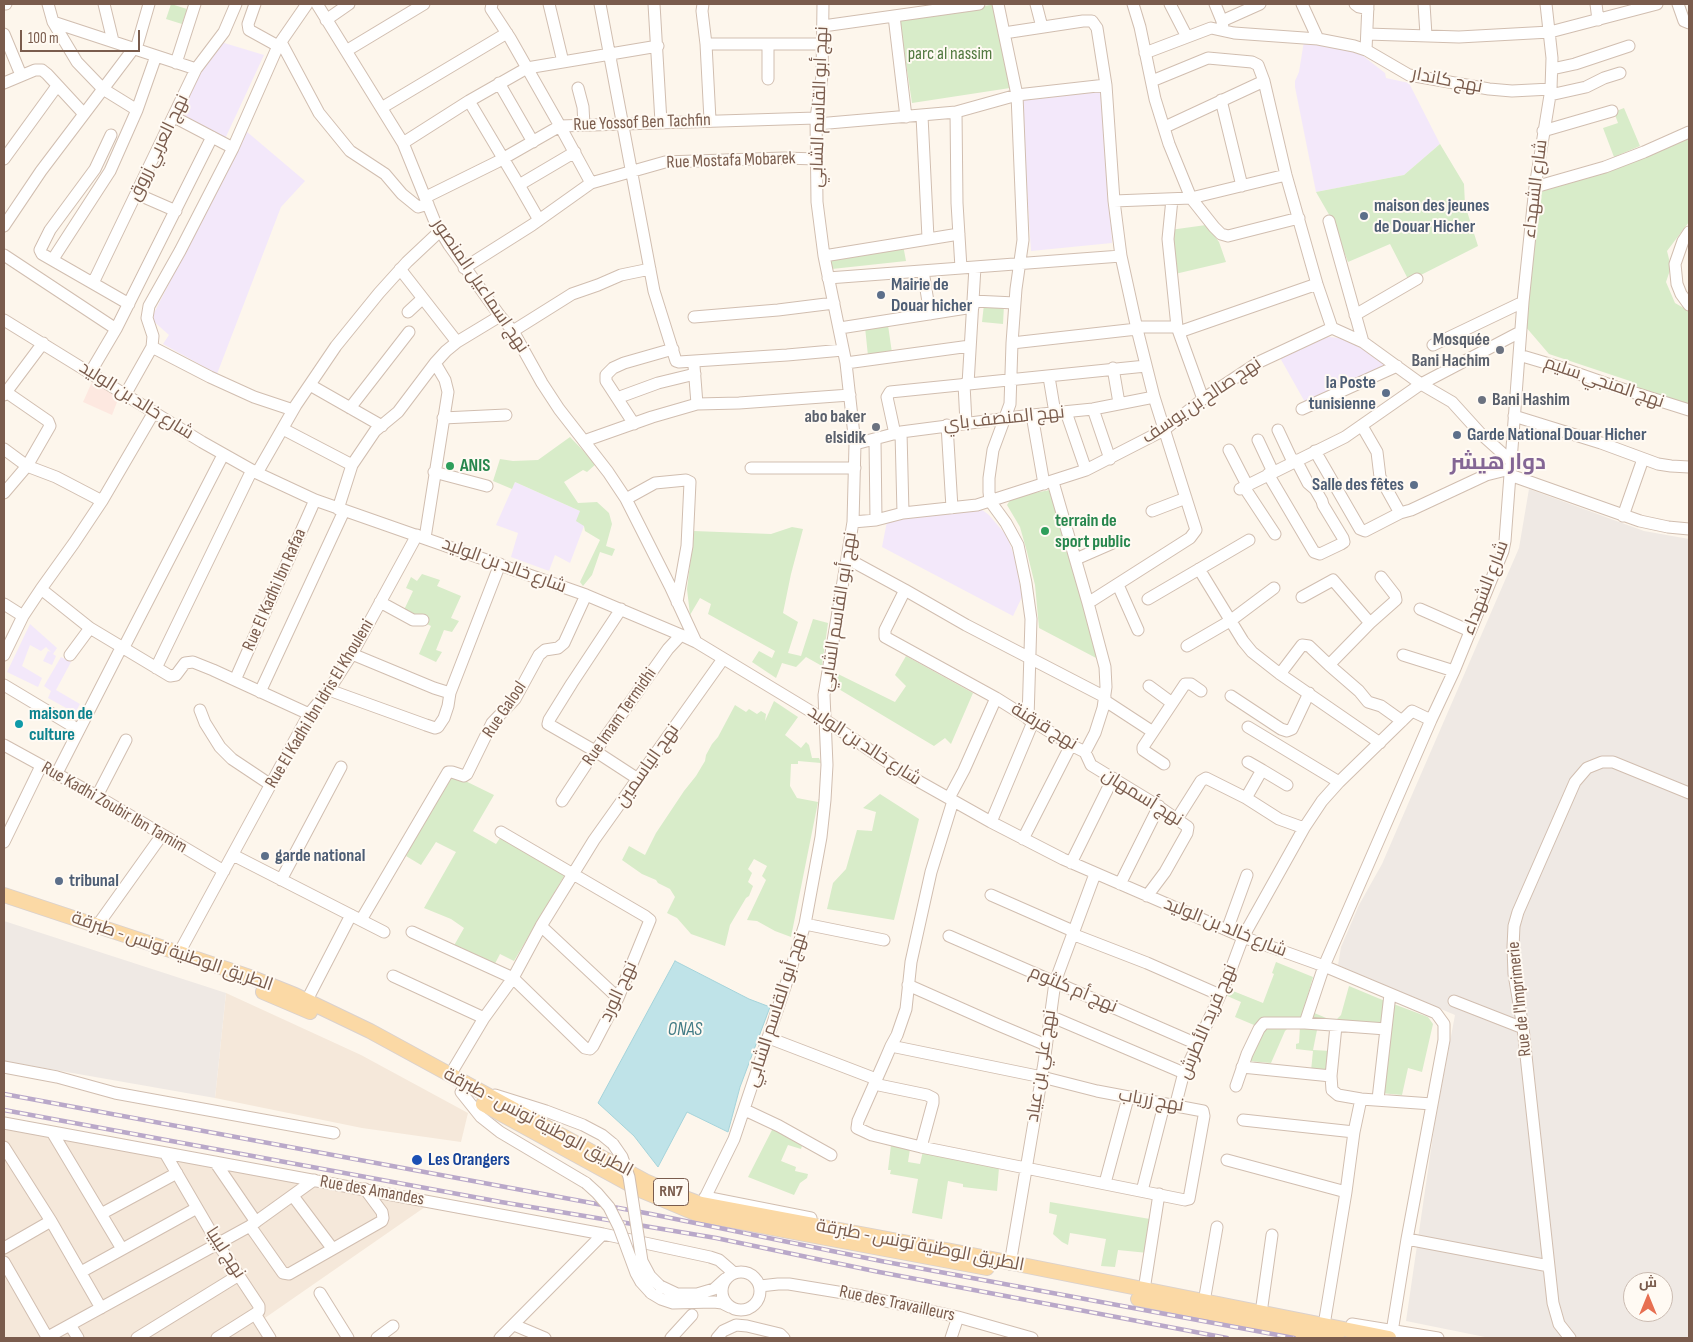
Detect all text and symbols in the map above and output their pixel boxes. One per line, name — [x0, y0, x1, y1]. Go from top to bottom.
scale bar — [22, 20, 142, 52]
street label: نهج أبو القاسم الشابي — [806, 26, 834, 188]
text: 100 m — [28, 29, 59, 48]
park label: parc al nassim — [908, 43, 992, 65]
street label: نهج كاندار — [1410, 64, 1484, 98]
street label: نهج العربي زروق — [124, 91, 194, 205]
street label: Rue Yossof Ben Tachfin — [573, 110, 711, 136]
street label: شارع الشهداء — [1519, 138, 1553, 240]
street label: Rue Mostafa Mobarek — [666, 148, 796, 174]
place label: maison des jeunes de Douar Hicher — [1374, 195, 1490, 238]
marker: maison des jeunes de Douar Hicher — [1358, 210, 1370, 222]
street label: نهج اسماعيل المنصور — [427, 215, 533, 357]
place label: Mairie de Douar hicher — [891, 274, 972, 316]
marker: Mairie de Douar hicher — [875, 289, 887, 301]
place label: Mosquée Bani Hachim — [1411, 329, 1490, 372]
marker: Mosquée Bani Hachim — [1494, 344, 1506, 356]
street label: نهج المنجي سليم — [1541, 352, 1667, 414]
street label: نهج صالح بن يوسف — [1138, 353, 1266, 449]
street label: شارع خالد بن الوليد — [75, 357, 197, 445]
place label: la Poste tunisienne — [1309, 372, 1376, 414]
marker: la Poste tunisienne — [1380, 387, 1392, 399]
place label: Bani Hashim — [1492, 389, 1570, 411]
marker: Bani Hashim — [1476, 394, 1488, 406]
street label: نهج المنصف باي — [942, 402, 1066, 436]
place label: abo baker elsidik — [805, 406, 866, 448]
marker: abo baker elsidik — [870, 421, 882, 433]
place label: Garde National Douar Hicher — [1467, 424, 1647, 446]
marker: Garde National Douar Hicher — [1451, 429, 1463, 441]
district label: دوار هيشر — [1450, 450, 1546, 476]
place label: ANIS — [460, 455, 490, 477]
marker: ANIS — [444, 460, 456, 472]
place label: Salle des fêtes — [1312, 474, 1404, 496]
marker: Salle des fêtes — [1408, 479, 1420, 491]
place label: terrain de sport public — [1055, 510, 1131, 552]
marker: terrain de sport public — [1039, 525, 1051, 537]
street label: Rue El Kadhi Ibn Rafaa — [238, 526, 312, 654]
street label: نهج أبو القاسم الشابي — [816, 531, 862, 693]
street label: شارع خالد بن الوليد — [439, 533, 569, 599]
street label: شارع الشهداء — [1458, 538, 1514, 638]
street label: Rue El Kadhi Ibn Idris El Khouleni — [261, 616, 379, 792]
street label: Rue Imam Termidhi — [578, 664, 662, 770]
street label: Rue Galool — [478, 678, 532, 742]
street label: نهج قرقنة — [1007, 699, 1081, 755]
street label: شارع خالد بن الوليد — [803, 701, 925, 791]
place label: maison de culture — [29, 703, 93, 746]
marker: maison de culture — [13, 718, 25, 730]
street label: نهج الياسمين — [612, 720, 684, 812]
street label: Rue Kadhi Zoubir Ibn Tamim — [37, 758, 191, 858]
street label: نهج أسمهان — [1097, 764, 1187, 832]
place label: garde national — [275, 845, 365, 867]
marker: garde national — [259, 850, 271, 862]
place label: tribunal — [69, 870, 119, 892]
marker: tribunal — [53, 875, 65, 887]
street label: شارع خالد بن الوليد — [1160, 893, 1290, 963]
street label: الطريق الوطنية تونس - طبرقة — [68, 907, 276, 997]
street label: نهج أبو القاسم الشابي — [742, 930, 812, 1090]
street label: Rue de l'Imprimerie — [1503, 940, 1537, 1058]
street label: نهج الورد — [596, 958, 642, 1026]
street label: نهج فريد الأطرش — [1174, 961, 1242, 1083]
street label: نهج أم كلثوم — [1026, 962, 1120, 1018]
street label: نهج علي بن عياد — [1022, 1008, 1062, 1124]
water label: ONAS — [668, 1019, 702, 1041]
street label: الطريق الوطنية تونس - طبرقة — [440, 1064, 636, 1182]
street label: نهج زرياب — [1117, 1085, 1185, 1117]
place label: Les Orangers — [428, 1149, 510, 1171]
marker: Les Orangers — [410, 1153, 424, 1167]
street label: Rue des Amandes — [318, 1171, 426, 1211]
road number: RN7 — [654, 1178, 688, 1206]
street label: الطريق الوطنية تونس - طبرقة — [814, 1215, 1026, 1277]
street label: نهج ليبيا — [200, 1223, 250, 1283]
north arrow — [1623, 1272, 1673, 1322]
text: ش — [1639, 1274, 1657, 1291]
street label: Rue des Travailleurs — [837, 1281, 957, 1327]

